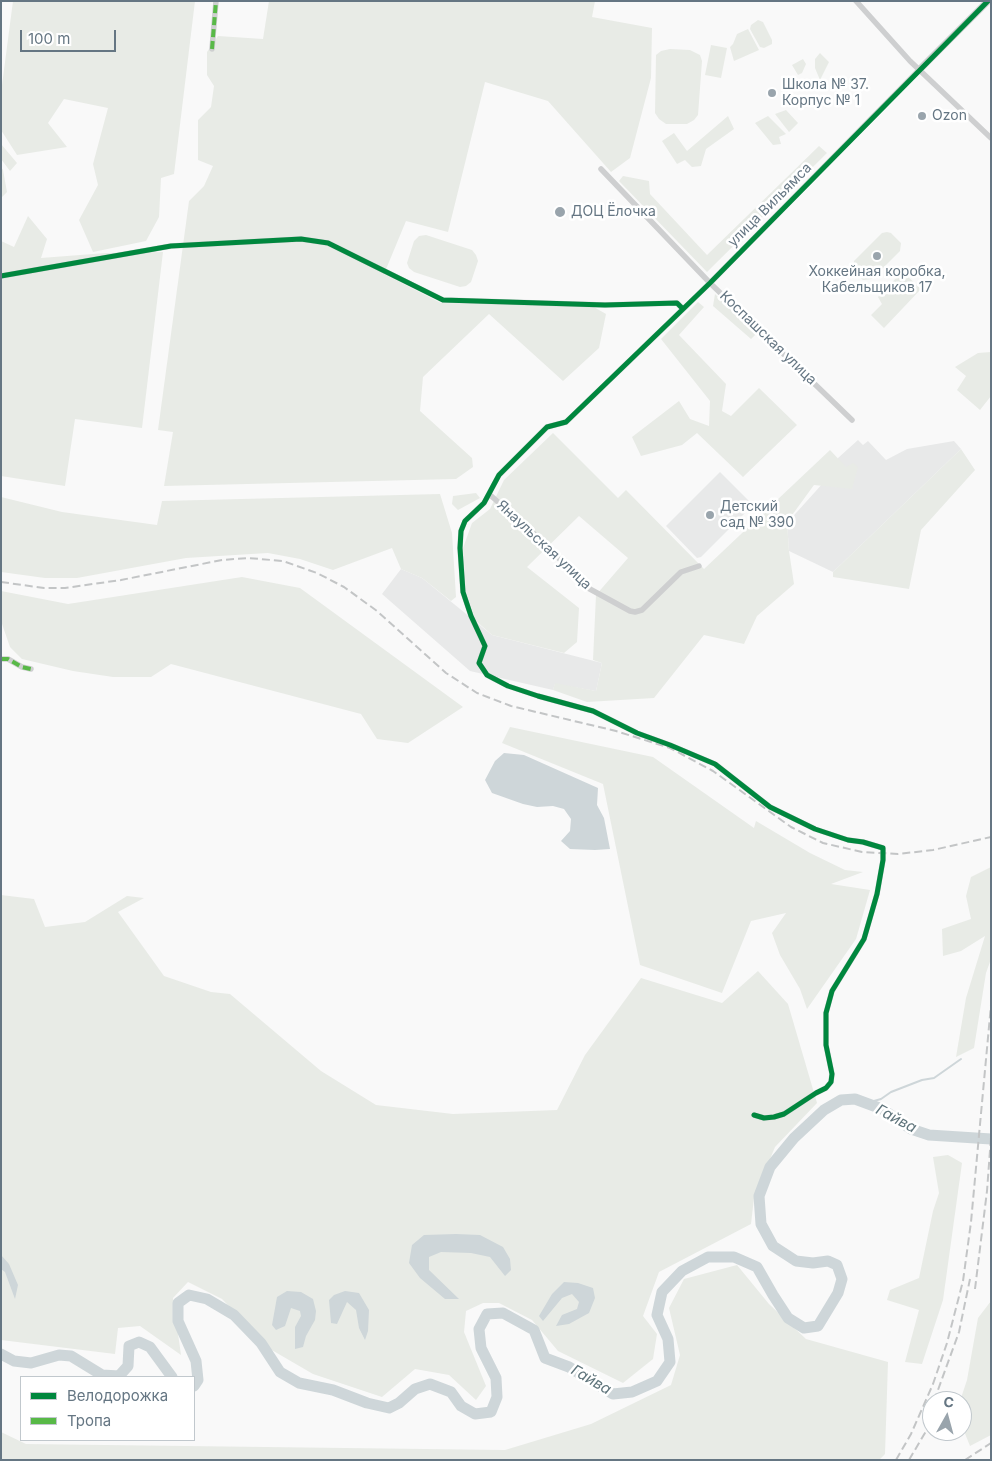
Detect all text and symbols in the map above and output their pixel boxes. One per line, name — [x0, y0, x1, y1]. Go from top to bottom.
scale bar — [22, 20, 119, 52]
text: 100 m — [28, 29, 70, 48]
place label: Школа № 37. Корпус № 1 — [782, 77, 869, 110]
marker: Школа № 37. Корпус № 1 — [766, 87, 778, 99]
place label: Ozon — [932, 108, 967, 124]
marker: Ozon — [916, 110, 928, 122]
street label: улица Вильямса — [725, 160, 815, 250]
place label: ДОЦ Ёлочка — [571, 204, 656, 220]
marker: ДОЦ Ёлочка — [553, 205, 567, 219]
marker: Хоккейная коробка, Кабельщиков 17 — [871, 250, 883, 262]
place label: Хоккейная коробка, Кабельщиков 17 — [808, 264, 946, 296]
street label: Коспашская улица — [716, 288, 820, 388]
street label: Янаульская улица — [493, 497, 595, 593]
place label: Детский сад № 390 — [720, 499, 794, 532]
marker: Детский сад № 390 — [704, 509, 716, 521]
water label: Гайва — [873, 1101, 919, 1137]
water label: Гайва — [568, 1361, 614, 1399]
legend — [20, 1376, 195, 1441]
text: Велодорожка — [67, 1386, 168, 1405]
north arrow — [922, 1391, 972, 1441]
text: С — [943, 1393, 955, 1411]
text: Тропа — [67, 1411, 111, 1430]

